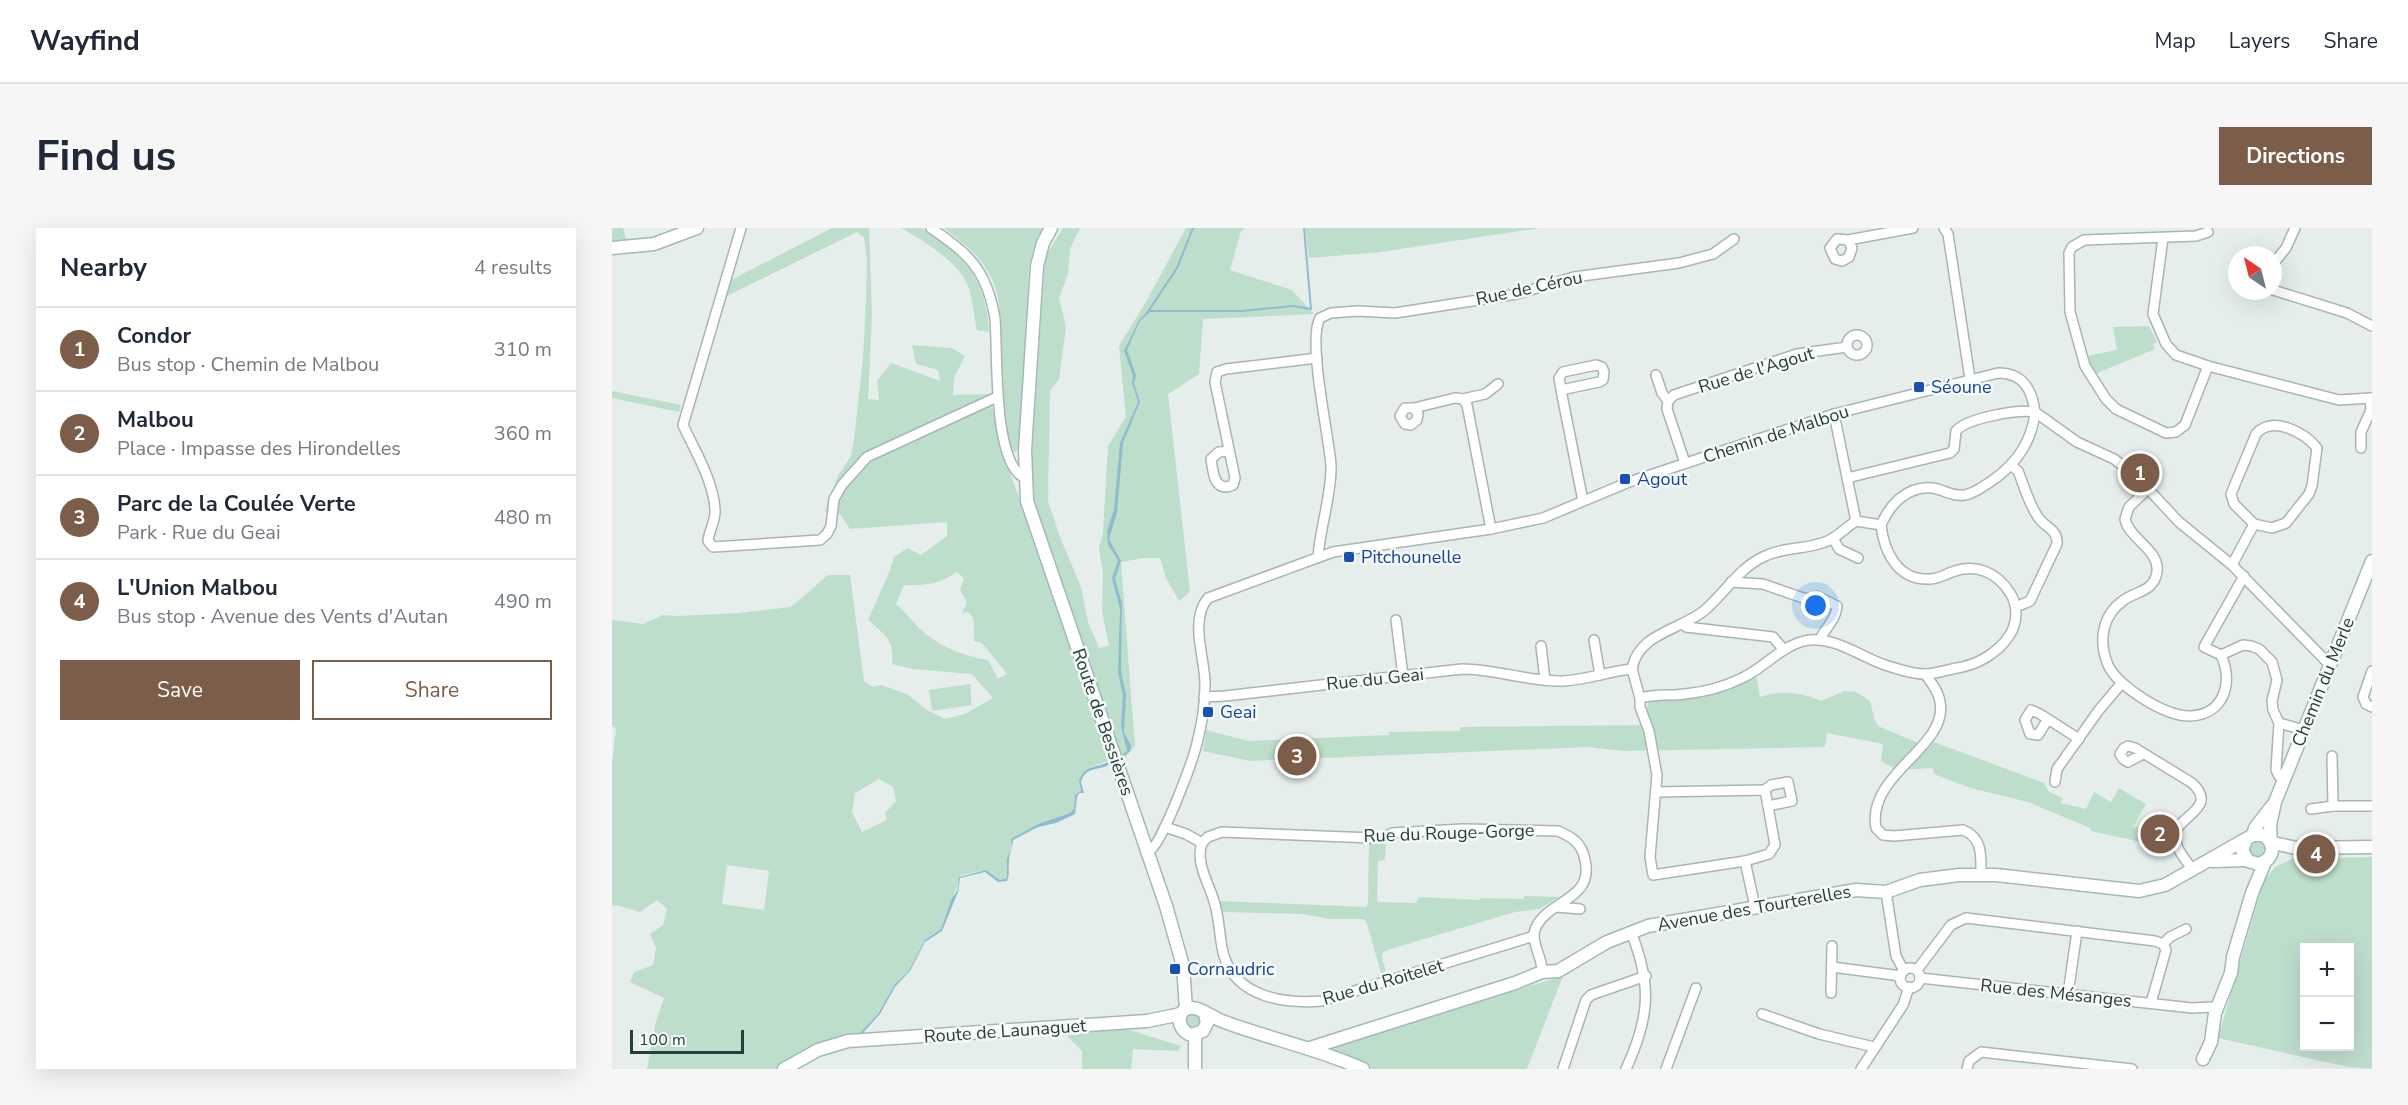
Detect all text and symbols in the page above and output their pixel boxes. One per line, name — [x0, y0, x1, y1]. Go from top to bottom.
text: Wayfind — [30, 22, 140, 60]
text: Map — [2154, 27, 2196, 55]
text: Layers — [2229, 27, 2290, 55]
text: Share — [2323, 27, 2378, 55]
button: Directions — [2219, 127, 2372, 185]
text: Find us — [36, 128, 176, 185]
north arrow — [2228, 246, 2282, 300]
text: Nearby — [60, 250, 147, 285]
text: 4 results — [474, 254, 552, 281]
street label: Rue de Cérou — [1473, 265, 1585, 311]
text: Condor — [117, 321, 191, 351]
text: 1 — [74, 336, 86, 363]
text: 310 m — [494, 336, 552, 363]
street label: Rue de l'Agout — [1695, 341, 1817, 399]
text: Bus stop · Chemin de Malbou — [117, 351, 379, 378]
place label: Séoune — [1931, 375, 1992, 399]
marker: Séoune — [1912, 380, 1926, 394]
street label: Chemin de Malbou — [1700, 399, 1852, 469]
text: Malbou — [117, 405, 194, 435]
text: 2 — [74, 420, 86, 447]
text: 360 m — [494, 420, 552, 447]
text: Place · Impasse des Hirondelles — [117, 435, 401, 462]
pin: 1 — [2120, 450, 2159, 496]
place label: Agout — [1637, 467, 1688, 491]
marker: Agout — [1618, 472, 1632, 486]
text: Parc de la Coulée Verte — [117, 489, 356, 519]
text: 3 — [74, 504, 86, 531]
text: 480 m — [494, 504, 552, 531]
text: Park · Rue du Geai — [117, 519, 281, 546]
place label: Pitchounelle — [1361, 545, 1461, 569]
marker: Pitchounelle — [1342, 550, 1356, 564]
text: L'Union Malbou — [117, 573, 278, 603]
text: 4 — [74, 588, 86, 615]
text: 490 m — [494, 588, 552, 615]
your location — [1801, 591, 1830, 620]
text: Bus stop · Avenue des Vents d'Autan — [117, 603, 448, 630]
street label: Chemin du Merle — [2286, 614, 2360, 750]
street label: Route de Bessières — [1067, 645, 1139, 799]
button: Save — [60, 660, 300, 720]
button: Share — [312, 660, 552, 720]
street label: Rue du Geai — [1325, 662, 1425, 696]
place label: Geai — [1220, 700, 1256, 724]
marker: Geai — [1201, 705, 1215, 719]
pin: 3 — [1278, 734, 1316, 778]
pin: 2 — [2140, 812, 2180, 856]
street label: Rue du Rouge-Gorge — [1363, 818, 1535, 848]
pin: 4 — [2296, 832, 2336, 876]
street label: Avenue des Tourterelles — [1655, 879, 1853, 937]
map controls — [2300, 943, 2354, 1051]
button: + — [2300, 943, 2354, 997]
street label: Rue du Roitelet — [1320, 953, 1447, 1011]
place label: Cornaudric — [1187, 957, 1274, 981]
marker: Cornaudric — [1168, 962, 1182, 976]
street label: Rue des Mésanges — [1979, 973, 2133, 1013]
button: − — [2300, 997, 2354, 1051]
street label: Route de Launaguet — [923, 1013, 1088, 1049]
scale bar — [630, 1027, 744, 1054]
text: 100 m — [639, 1029, 686, 1051]

